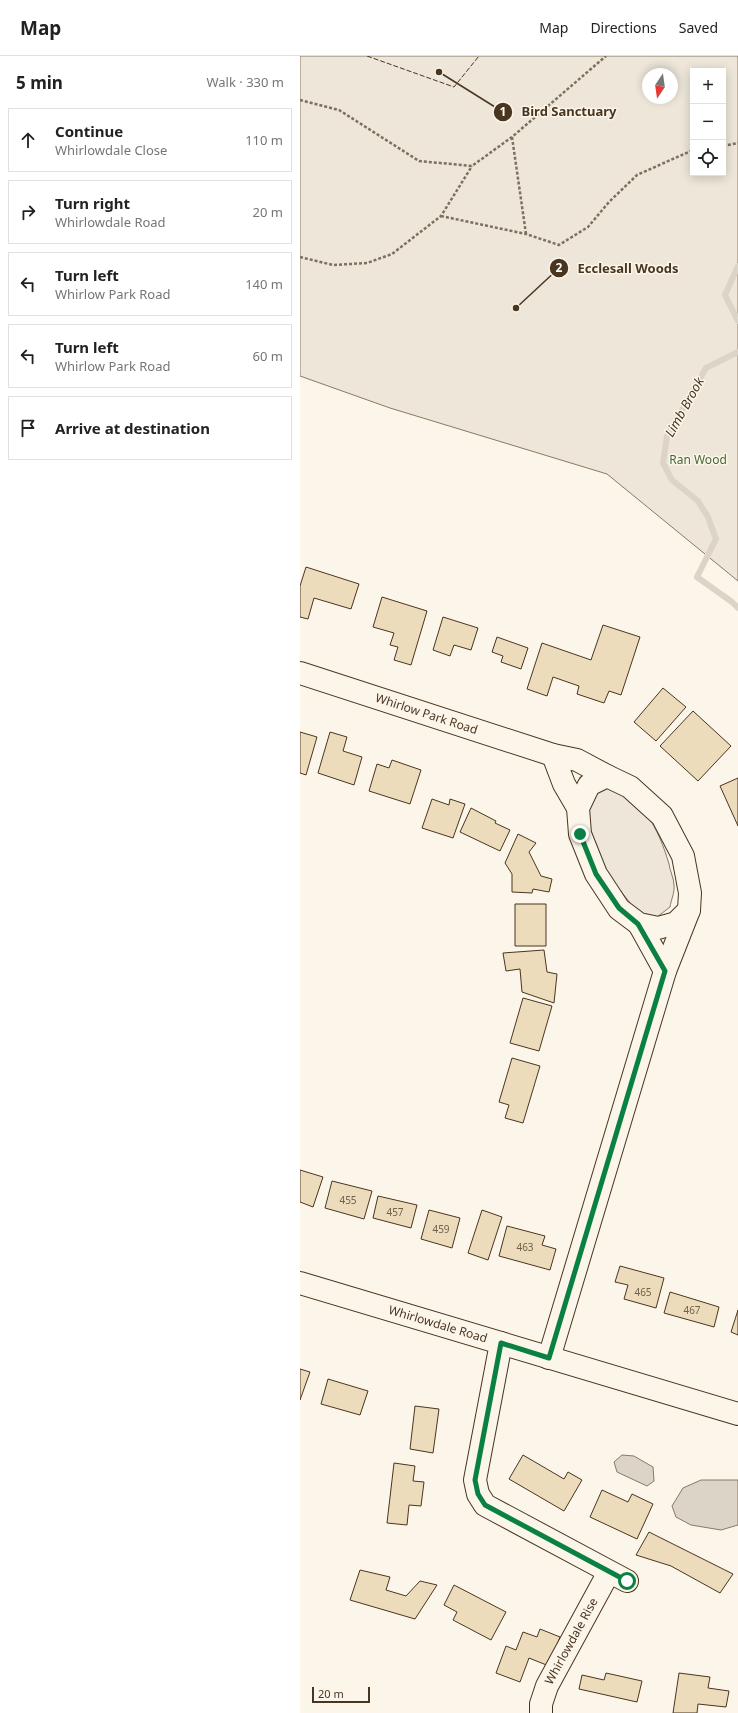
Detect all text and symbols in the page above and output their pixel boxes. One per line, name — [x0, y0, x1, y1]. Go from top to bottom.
text: Map — [20, 15, 61, 41]
text: Map — [539, 18, 568, 37]
text: Directions — [590, 18, 657, 37]
text: Saved — [679, 18, 718, 37]
north arrow — [642, 68, 678, 104]
map controls — [690, 68, 726, 176]
button: + — [690, 68, 726, 104]
text: 5 min — [16, 71, 63, 94]
text: Walk · 330 m — [206, 73, 284, 91]
callout: Bird Sanctuary — [493, 99, 624, 124]
text: Bird Sanctuary — [522, 102, 617, 120]
text: 1 — [500, 103, 506, 120]
button: − — [690, 104, 726, 140]
text: Continue — [55, 121, 123, 141]
icon: ahead — [17, 129, 39, 151]
text: 110 m — [245, 131, 283, 149]
button: locate — [690, 140, 726, 176]
text: Whirlowdale Close — [55, 141, 167, 159]
text: Turn right — [55, 193, 130, 213]
icon: right — [17, 201, 39, 223]
text: 20 m — [253, 203, 283, 221]
text: Whirlowdale Road — [55, 213, 166, 231]
callout: Ecclesall Woods — [549, 255, 687, 280]
text: 2 — [556, 259, 563, 276]
text: Ecclesall Woods — [577, 259, 679, 277]
text: Turn left — [55, 265, 119, 285]
icon: left — [17, 273, 39, 295]
text: 140 m — [245, 275, 283, 293]
text: Whirlow Park Road — [55, 285, 171, 303]
text: Turn left — [55, 337, 119, 357]
icon: left — [17, 345, 39, 367]
text: 60 m — [253, 347, 283, 365]
text: Whirlow Park Road — [55, 357, 171, 375]
water label: Limb Brook — [660, 373, 708, 440]
icon: arrive — [17, 417, 39, 439]
text: Arrive at destination — [55, 418, 210, 438]
park label: Ran Wood — [669, 451, 727, 468]
street label: Whirlow Park Road — [373, 689, 480, 738]
route end — [571, 825, 589, 843]
house number: 455 — [339, 1193, 357, 1207]
house number: 457 — [386, 1205, 404, 1219]
house number: 459 — [432, 1222, 450, 1236]
house number: 463 — [516, 1240, 534, 1254]
house number: 465 — [634, 1285, 652, 1299]
street label: Whirlowdale Road — [387, 1301, 490, 1347]
house number: 467 — [683, 1303, 701, 1317]
route start — [618, 1572, 636, 1590]
street label: Whirlowdale Rise — [540, 1594, 602, 1687]
scale bar — [312, 1685, 370, 1704]
text: 20 m — [318, 1686, 344, 1701]

